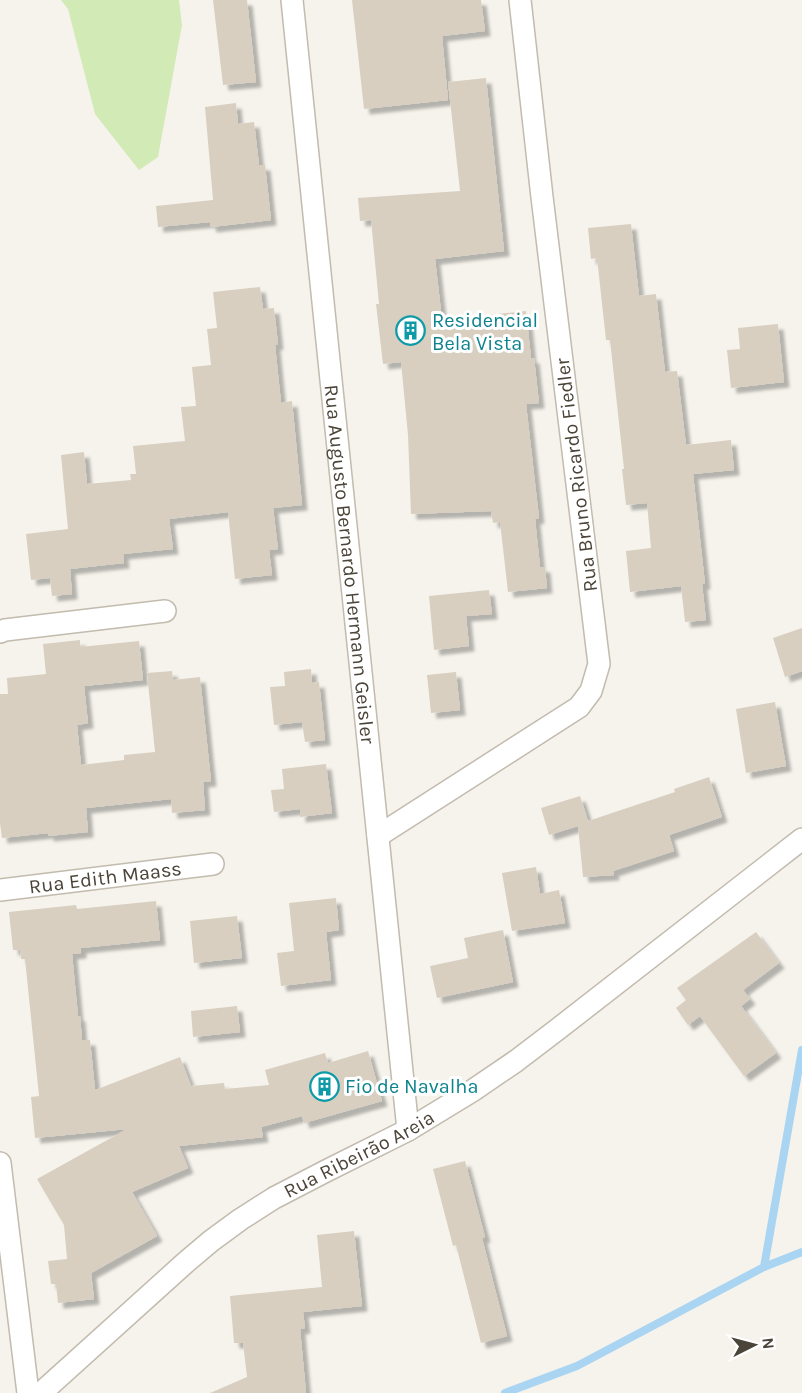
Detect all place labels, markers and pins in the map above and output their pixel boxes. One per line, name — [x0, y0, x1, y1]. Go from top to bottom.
place label: Residencial Bela Vista — [432, 309, 538, 355]
building icon: Residencial Bela Vista — [395, 315, 427, 347]
building icon: Fio de Navalha — [308, 1070, 340, 1102]
place label: Fio de Navalha — [345, 1075, 478, 1098]

